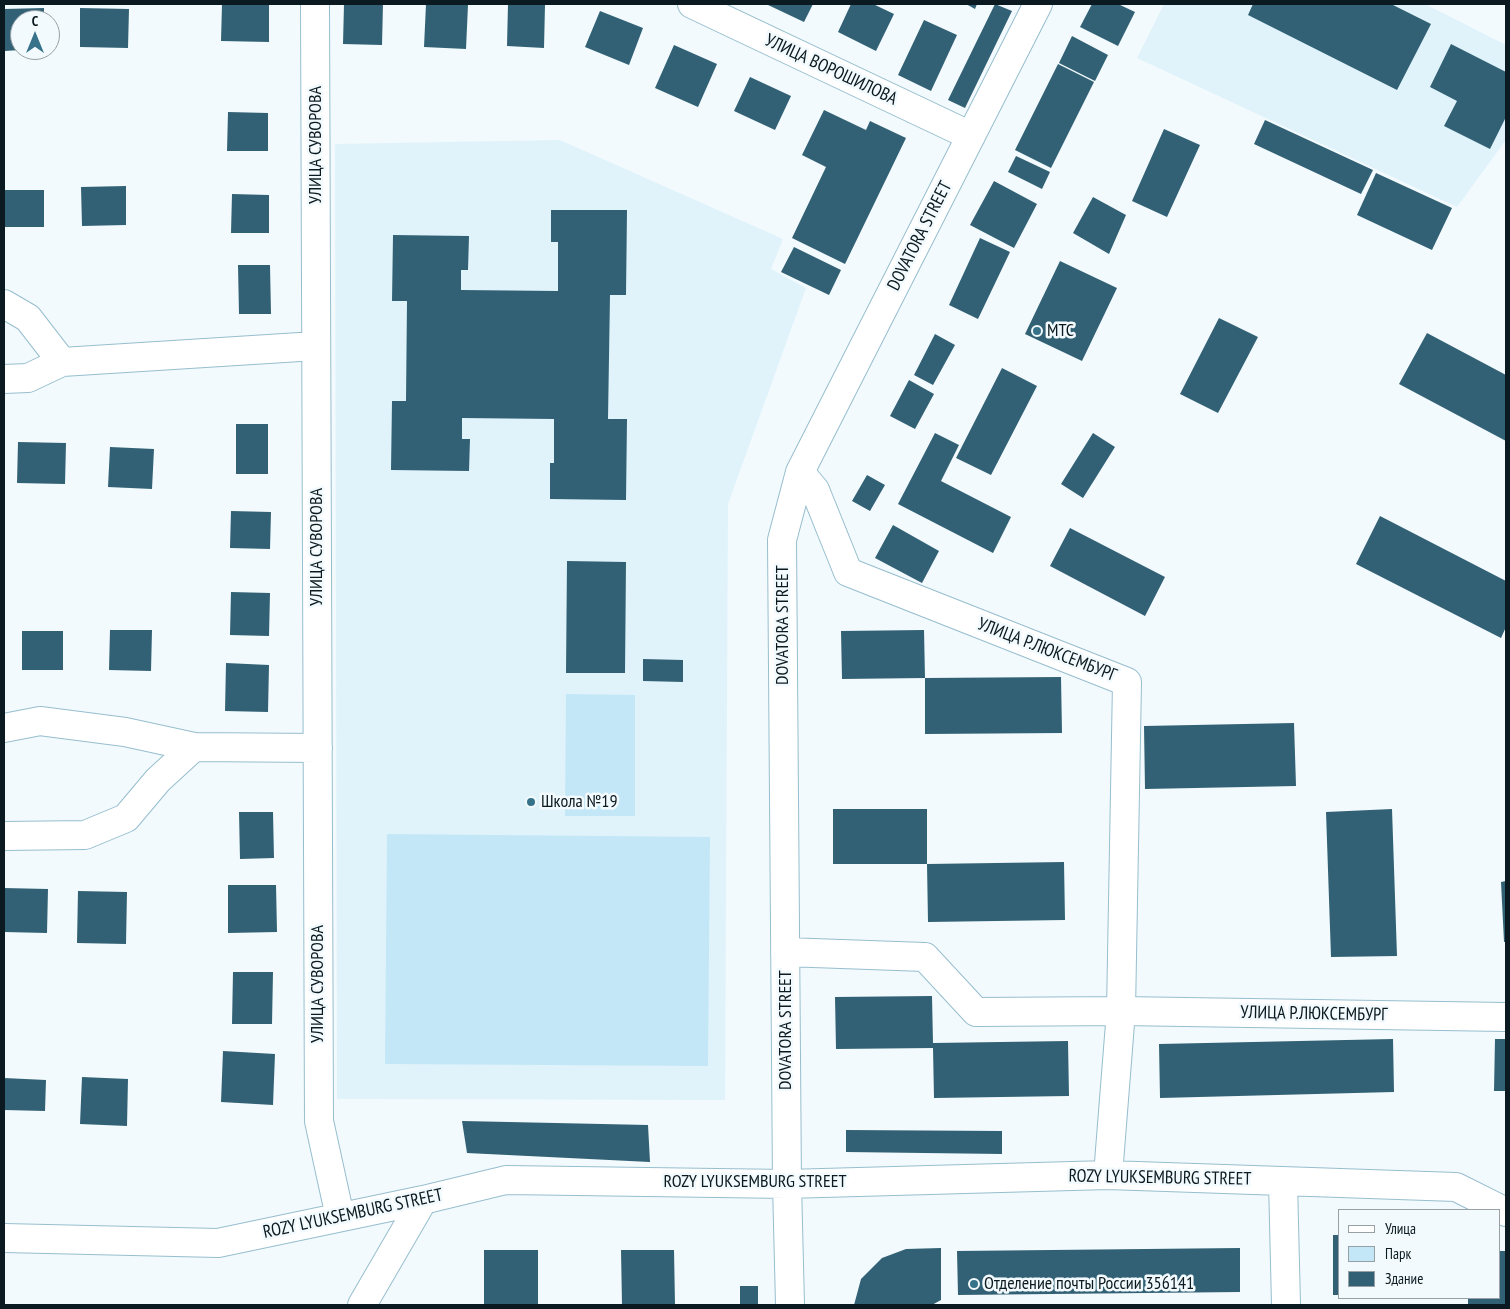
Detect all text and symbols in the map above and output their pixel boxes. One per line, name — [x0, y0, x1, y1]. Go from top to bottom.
north arrow — [10, 10, 60, 60]
text: С — [32, 12, 38, 30]
street label: УЛИЦА ВОРОШИЛОВА — [761, 30, 901, 110]
street label: УЛИЦА СУВОРОВА — [305, 86, 327, 204]
street label: DOVATORA STREET — [883, 178, 957, 294]
place label: МТС — [1047, 320, 1074, 342]
marker: МТС — [1031, 325, 1043, 337]
street label: УЛИЦА СУВОРОВА — [306, 488, 328, 606]
street label: DOVATORA STREET — [772, 565, 794, 685]
street label: УЛИЦА Р.ЛЮКСЕМБУРГ — [974, 614, 1120, 686]
place label: Школа №19 — [541, 791, 618, 813]
marker: Школа №19 — [525, 796, 537, 808]
street label: УЛИЦА СУВОРОВА — [307, 925, 329, 1043]
street label: DOVATORA STREET — [775, 970, 797, 1090]
street label: УЛИЦА Р.ЛЮКСЕМБУРГ — [1240, 1002, 1388, 1026]
street label: ROZY LYUKSEMBURG STREET — [1068, 1166, 1252, 1190]
street label: ROZY LYUKSEMBURG STREET — [664, 1171, 846, 1193]
street label: ROZY LYUKSEMBURG STREET — [261, 1184, 445, 1244]
legend — [1338, 1209, 1500, 1299]
text: Улица — [1385, 1219, 1416, 1238]
text: Парк — [1385, 1244, 1411, 1263]
text: Здание — [1385, 1269, 1423, 1288]
place label: Отделение почты России 356141 — [984, 1273, 1194, 1295]
marker: Отделение почты России 356141 — [968, 1278, 980, 1290]

